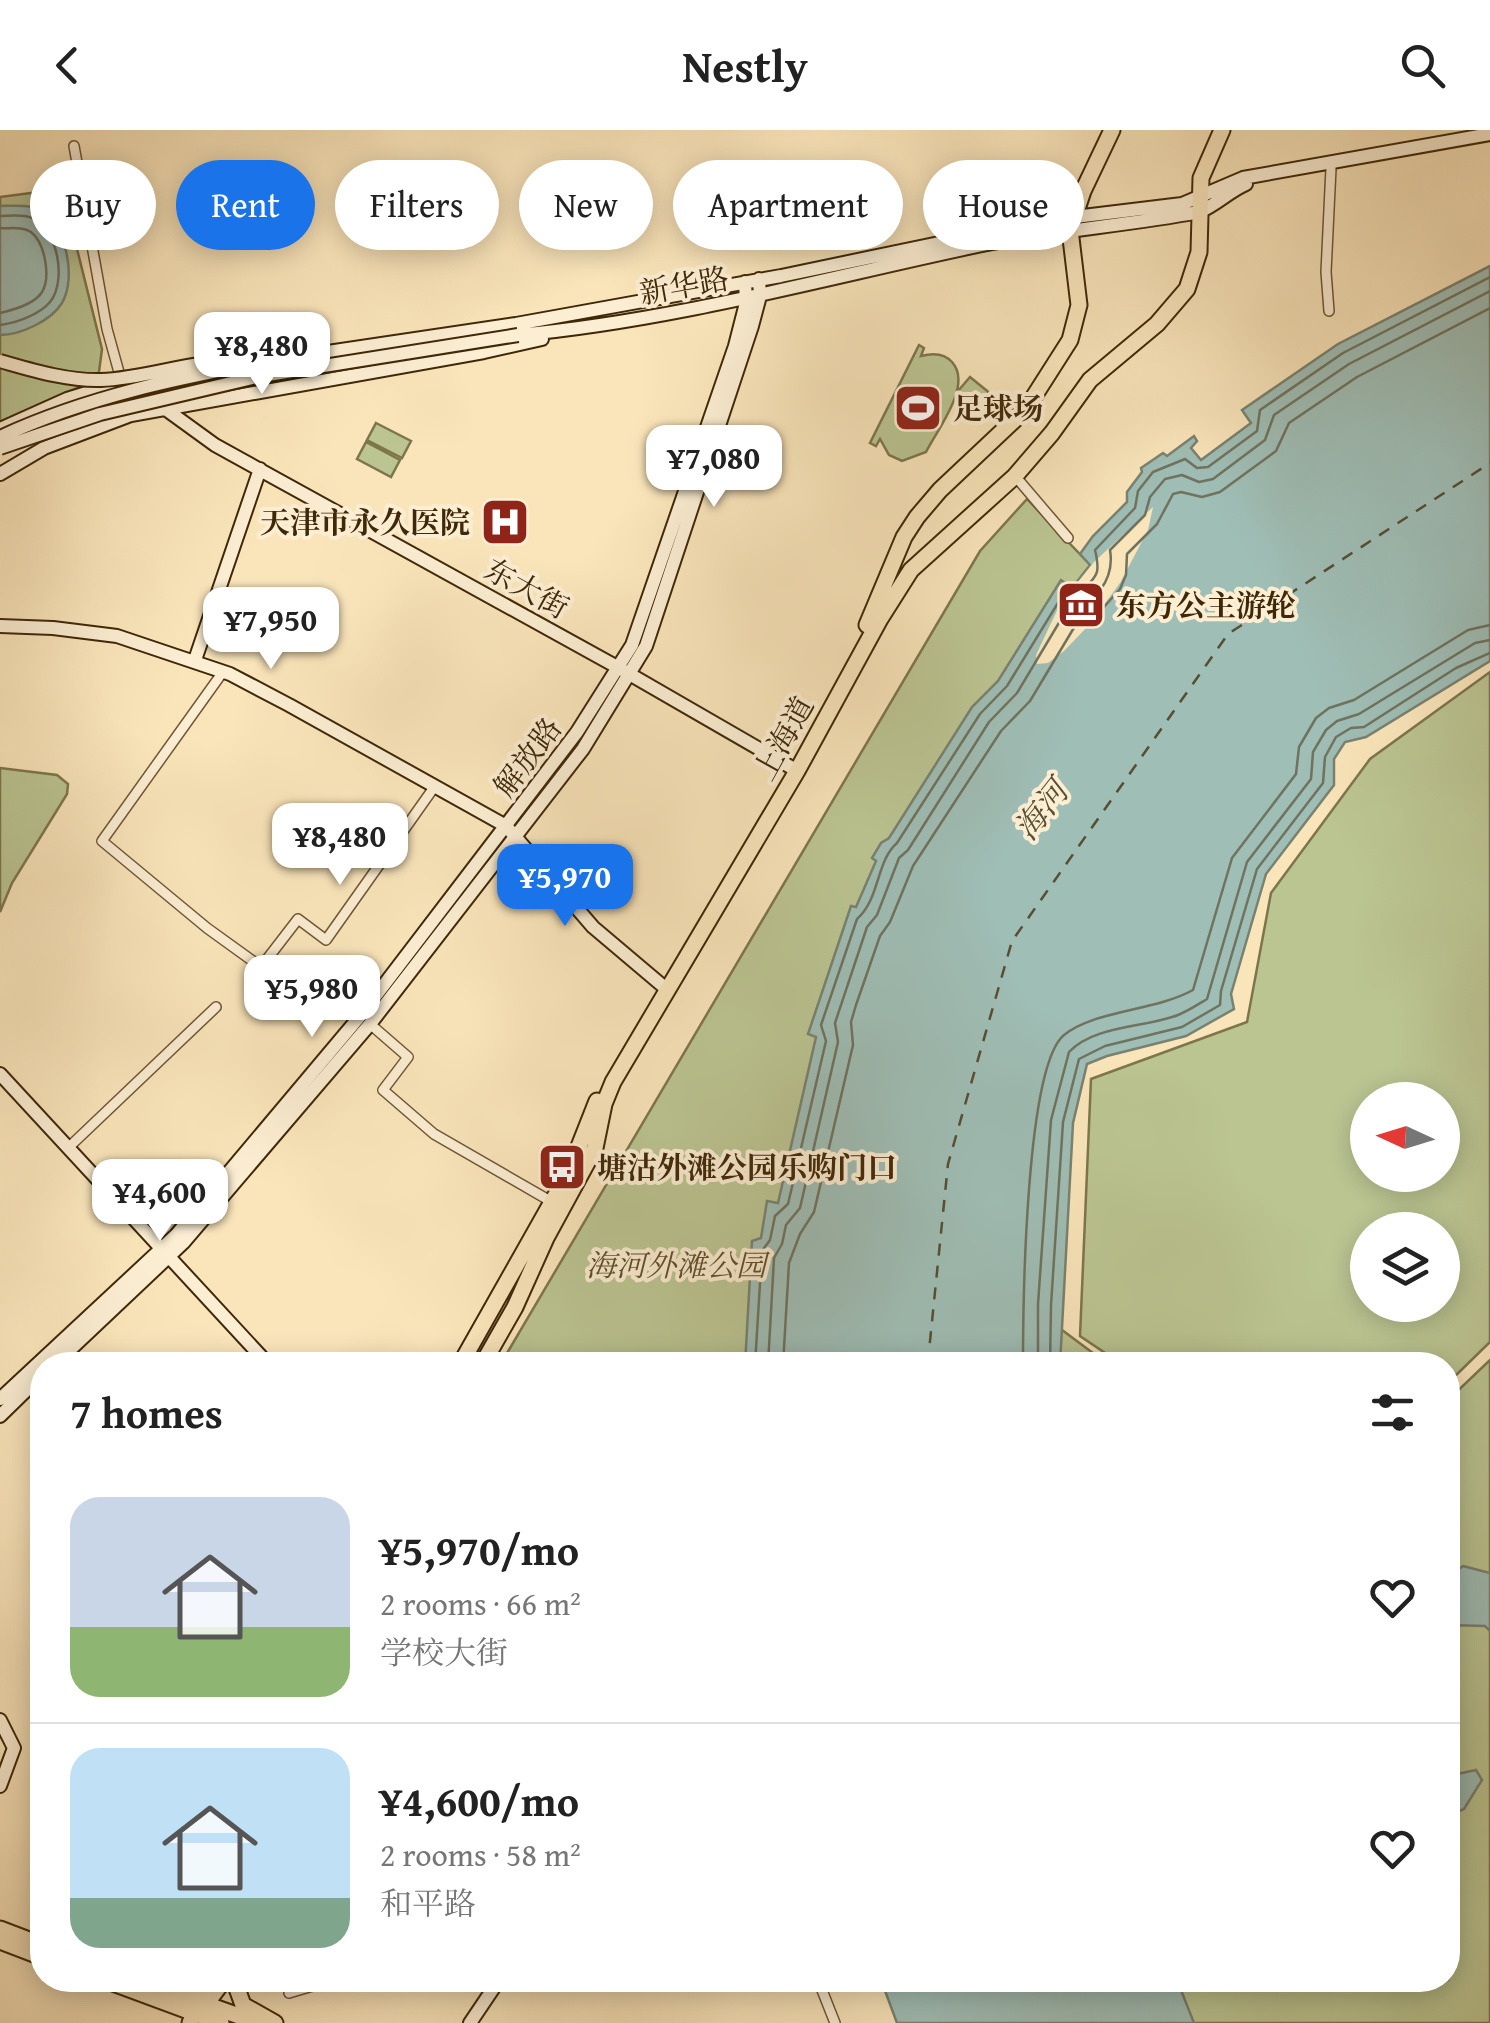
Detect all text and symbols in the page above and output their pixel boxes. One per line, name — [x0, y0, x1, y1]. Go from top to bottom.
text: Nestly — [682, 33, 808, 98]
icon: back — [40, 38, 95, 93]
icon: search — [1395, 38, 1450, 93]
chip: Buy — [30, 160, 156, 250]
chip: Rent — [176, 160, 315, 250]
chip: Filters — [335, 160, 499, 250]
chip: New — [519, 160, 653, 250]
chip: Apartment — [673, 160, 903, 250]
chip: House — [923, 160, 1084, 250]
street label: 新华路 — [636, 256, 732, 314]
pin: ¥8,480 — [181, 312, 343, 397]
text: ¥8,480 — [216, 321, 308, 368]
sports icon: 足球场 — [892, 382, 944, 434]
place label: 足球场 — [953, 386, 1043, 430]
pin: ¥7,080 — [633, 425, 795, 510]
text: ¥7,080 — [668, 434, 760, 481]
hospital icon: 天津市永久医院 — [479, 496, 531, 548]
place label: 天津市永久医院 — [260, 500, 470, 544]
street label: 东大街 — [477, 547, 577, 629]
museum icon: 东方公主游轮 — [1055, 579, 1107, 631]
place label: 东方公主游轮 — [1116, 583, 1296, 627]
pin: ¥7,950 — [190, 587, 352, 672]
text: ¥7,950 — [225, 596, 317, 643]
street label: 上海道 — [742, 688, 824, 788]
street label: 解放路 — [482, 708, 572, 806]
water label: 海河 — [1003, 766, 1082, 850]
pin: ¥8,480 — [259, 803, 421, 888]
text: ¥8,480 — [294, 812, 386, 859]
pin: ¥5,970 — [484, 844, 646, 929]
text: ¥5,970 — [519, 853, 611, 900]
pin: ¥5,980 — [231, 955, 393, 1040]
text: ¥5,980 — [266, 964, 358, 1011]
north arrow — [1350, 1082, 1460, 1192]
map controls — [1350, 1082, 1460, 1322]
bus stop icon: 塘沽外滩公园乐购门口 — [536, 1141, 588, 1193]
place label: 塘沽外滩公园乐购门口 — [597, 1145, 897, 1189]
pin: ¥4,600 — [79, 1159, 241, 1244]
text: ¥4,600 — [114, 1168, 206, 1215]
button: layers — [1350, 1212, 1460, 1322]
park label: 海河外滩公园 — [586, 1243, 770, 1287]
text: 7 homes — [70, 1382, 223, 1443]
icon: filters — [1365, 1385, 1420, 1440]
text: ¥5,970/mo — [380, 1519, 579, 1580]
icon: home — [150, 1537, 270, 1657]
icon: heart — [1365, 1570, 1420, 1625]
text: 2 rooms · 66 m² — [380, 1580, 581, 1627]
text: 学校大街 — [380, 1629, 508, 1676]
text: ¥4,600/mo — [380, 1770, 579, 1831]
icon: home — [150, 1788, 270, 1908]
icon: heart — [1365, 1821, 1420, 1876]
text: 2 rooms · 58 m² — [380, 1831, 581, 1878]
text: 和平路 — [380, 1880, 476, 1927]

